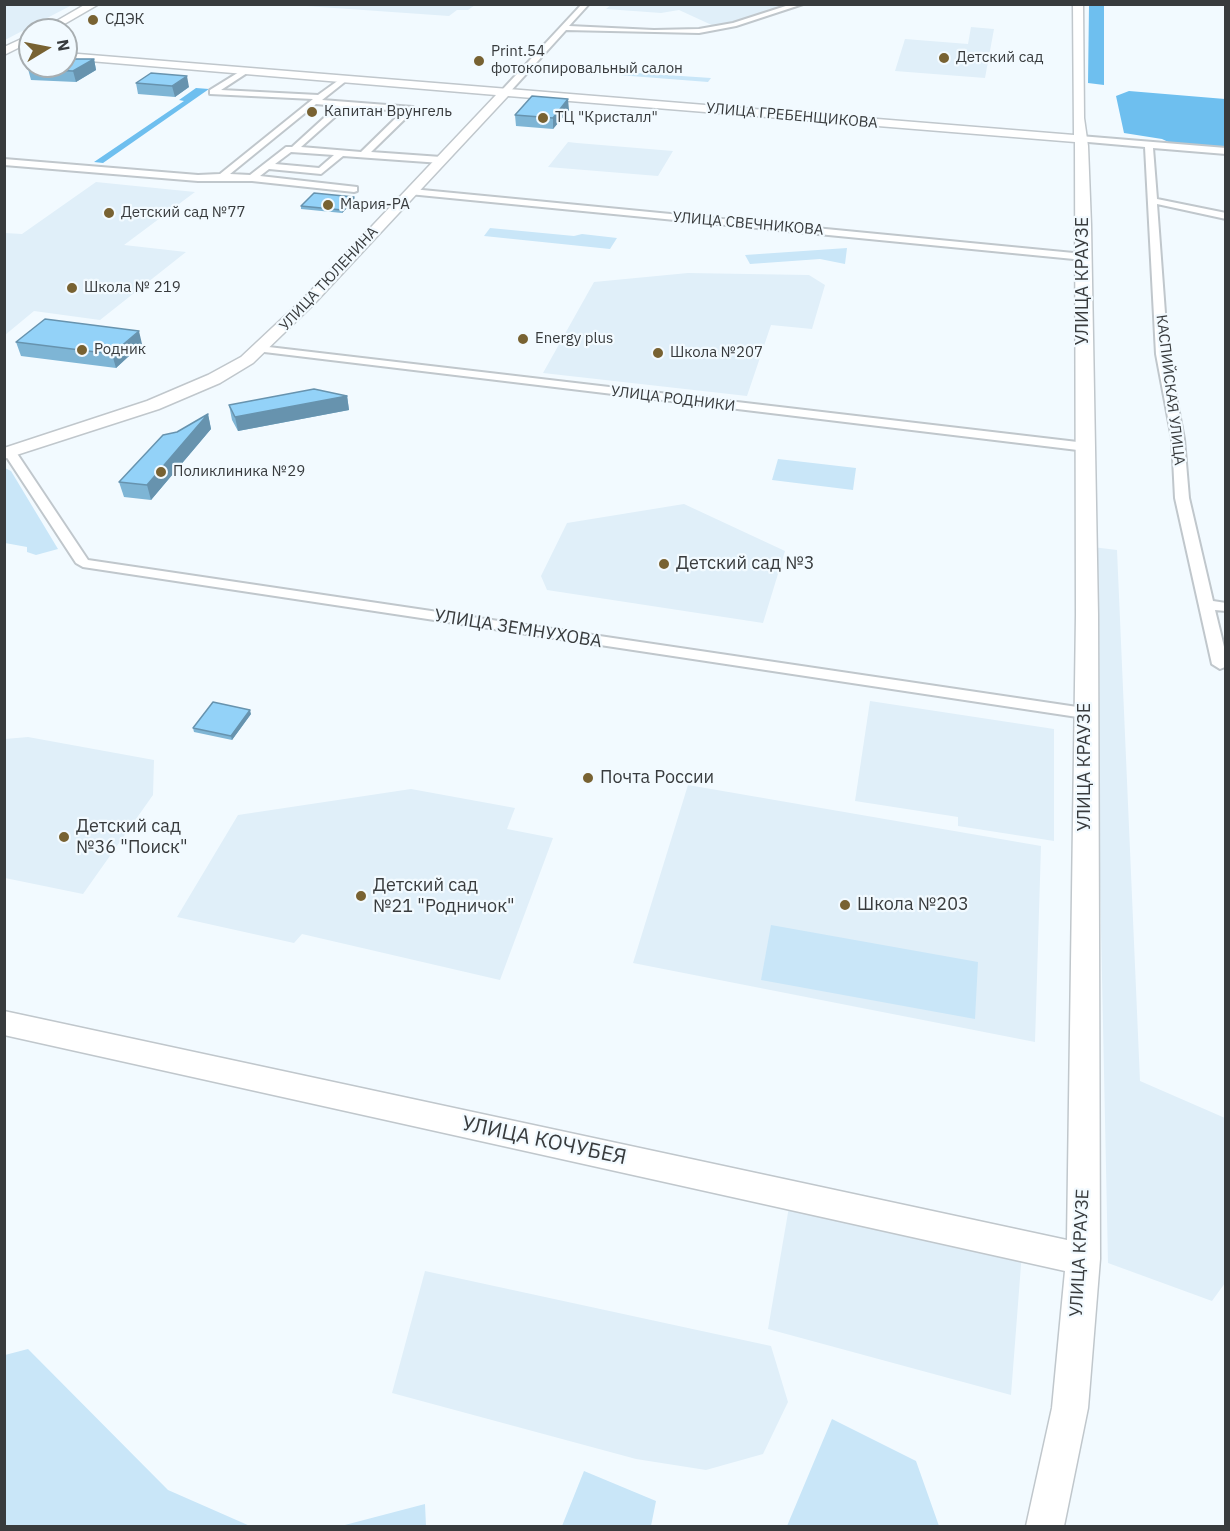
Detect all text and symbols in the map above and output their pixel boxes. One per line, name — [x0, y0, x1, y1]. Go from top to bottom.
place label: СДЭК — [105, 11, 145, 29]
marker: СДЭК — [86, 13, 100, 27]
north arrow — [18, 18, 78, 78]
text: N — [53, 38, 75, 53]
place label: Print.54 фотокопировальный салон — [491, 43, 683, 78]
place label: Детский сад — [956, 49, 1044, 67]
marker: Детский сад — [937, 51, 951, 65]
marker: Print.54 фотокопировальный салон — [472, 54, 486, 68]
street label: УЛИЦА ГРЕБЕНЩИКОВА — [705, 100, 879, 132]
place label: Капитан Врунгель — [324, 103, 452, 121]
marker: Капитан Врунгель — [305, 105, 319, 119]
place label: ТЦ "Кристалл" — [555, 109, 658, 127]
marker: ТЦ "Кристалл" — [536, 111, 550, 125]
place label: Мария-РА — [340, 196, 410, 214]
marker: Мария-РА — [321, 198, 335, 212]
place label: Детский сад №77 — [121, 204, 246, 222]
marker: Детский сад №77 — [102, 206, 116, 220]
street label: УЛИЦА СВЕЧНИКОВА — [672, 208, 824, 240]
street label: УЛИЦА КРАУЗЕ — [1072, 217, 1094, 345]
street label: УЛИЦА ТЮЛЕНИНА — [276, 223, 382, 335]
place label: Школа № 219 — [84, 279, 181, 297]
marker: Школа № 219 — [65, 281, 79, 295]
street label: КАСПИЙСКАЯ УЛИЦА — [1152, 314, 1188, 466]
place label: Energy plus — [535, 330, 613, 348]
marker: Energy plus — [516, 332, 530, 346]
place label: Родник — [94, 341, 146, 359]
marker: Родник — [75, 343, 89, 357]
place label: Школа №207 — [670, 344, 763, 362]
marker: Школа №207 — [651, 346, 665, 360]
street label: УЛИЦА РОДНИКИ — [610, 382, 736, 416]
place label: Поликлиника №29 — [173, 463, 305, 481]
marker: Поликлиника №29 — [154, 465, 168, 479]
place label: Детский сад №3 — [676, 553, 815, 575]
marker: Детский сад №3 — [657, 557, 671, 571]
street label: УЛИЦА ЗЕМНУХОВА — [433, 605, 603, 653]
street label: УЛИЦА КРАУЗЕ — [1074, 703, 1096, 831]
place label: Почта России — [600, 767, 714, 789]
marker: Почта России — [581, 771, 595, 785]
place label: Детский сад №36 "Поиск" — [76, 816, 188, 858]
marker: Детский сад №36 "Поиск" — [57, 830, 71, 844]
place label: Детский сад №21 "Родничок" — [373, 875, 515, 918]
marker: Детский сад №21 "Родничок" — [354, 889, 368, 903]
place label: Школа №203 — [857, 894, 969, 916]
marker: Школа №203 — [838, 898, 852, 912]
street label: УЛИЦА КОЧУБЕЯ — [459, 1111, 629, 1171]
street label: УЛИЦА КРАУЗЕ — [1066, 1188, 1094, 1318]

